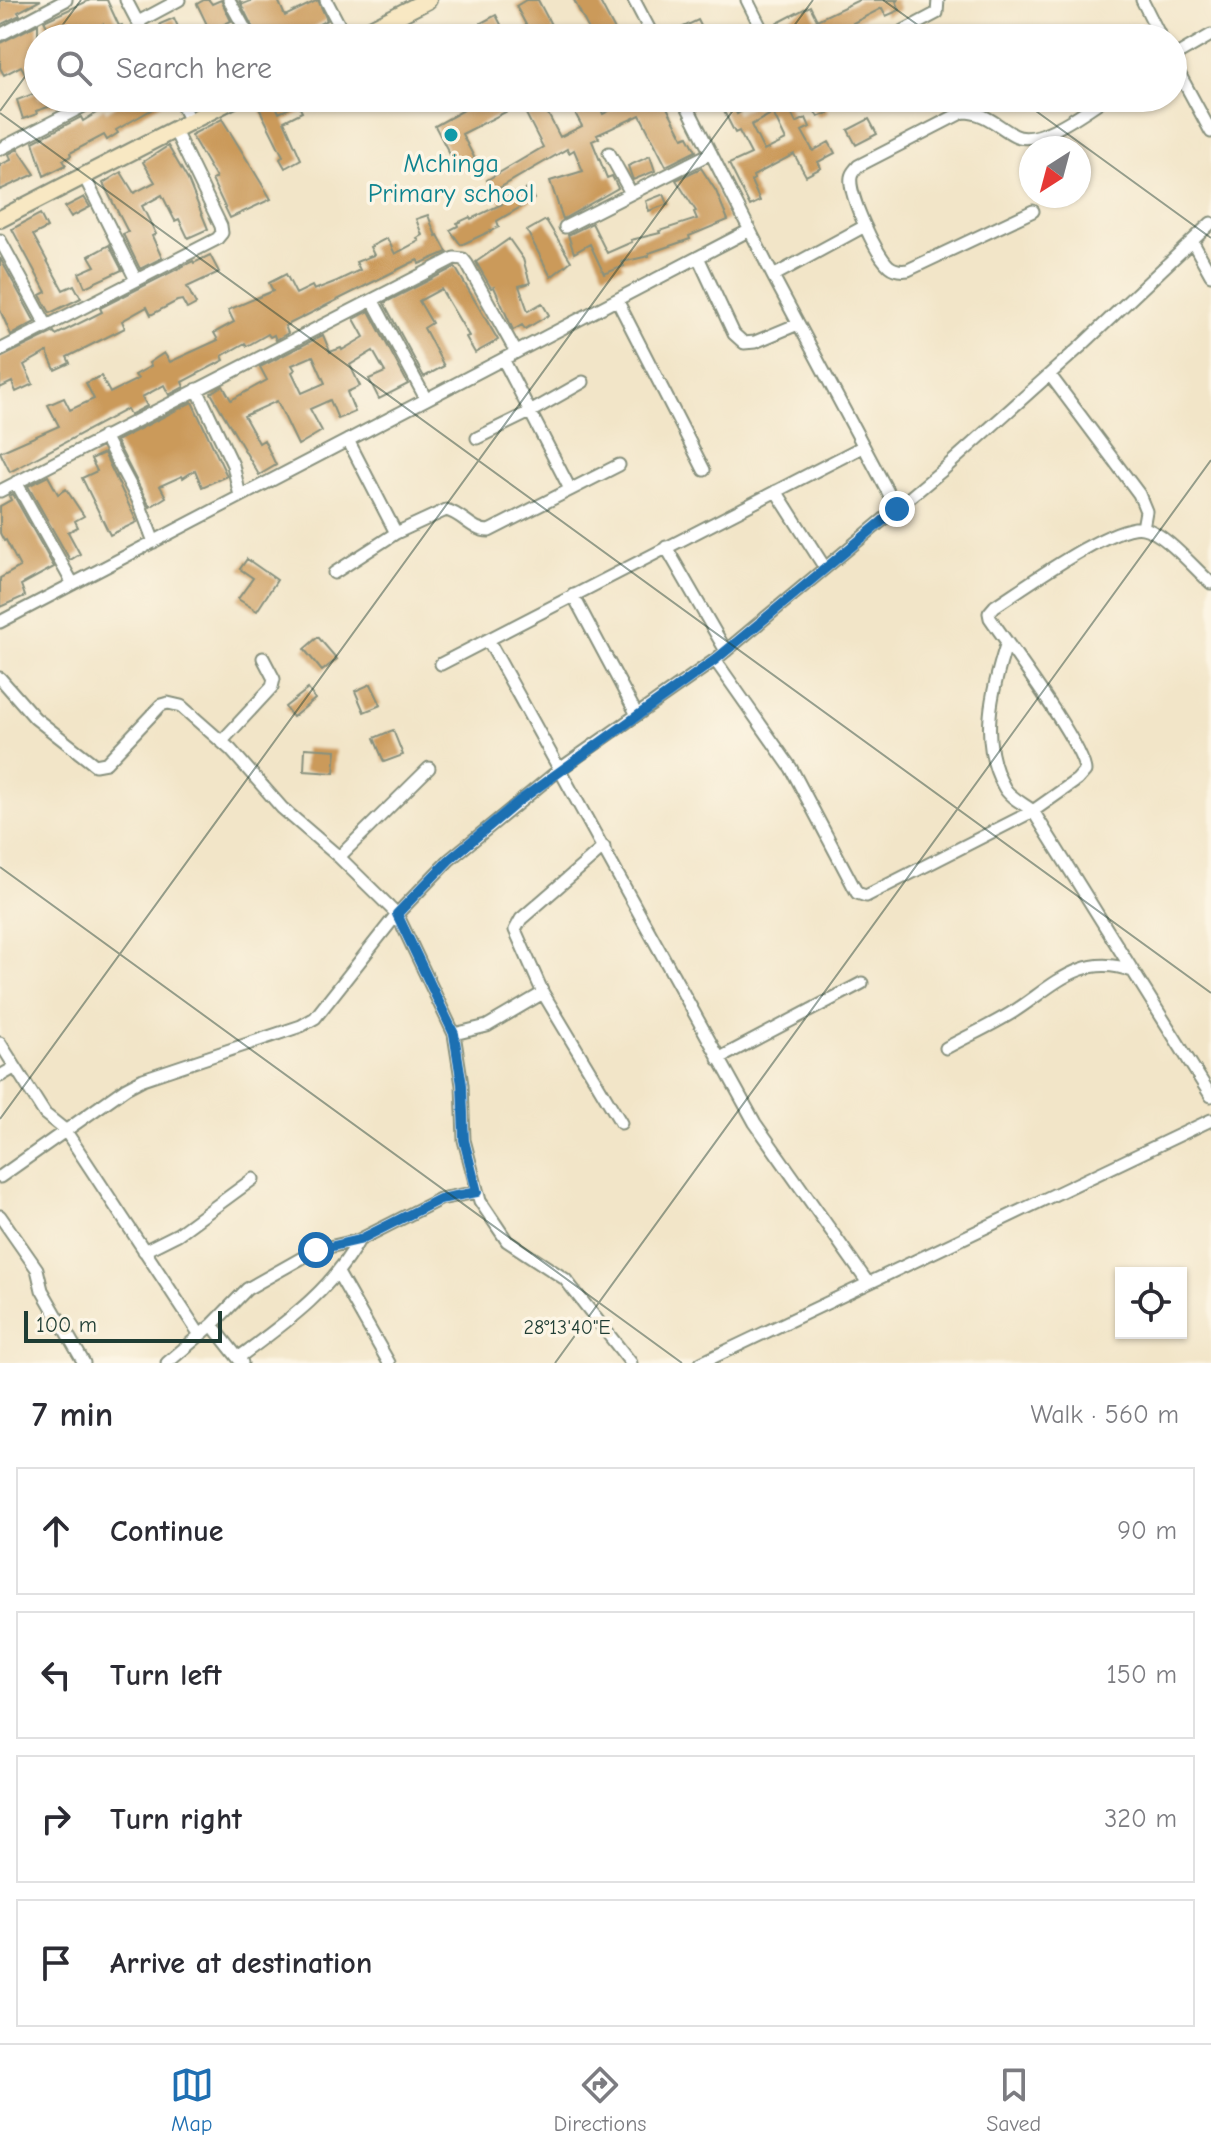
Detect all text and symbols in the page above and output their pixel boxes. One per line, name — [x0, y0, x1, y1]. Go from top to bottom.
search box — [24, 24, 1187, 112]
icon: search — [52, 46, 96, 90]
text: Search here — [116, 51, 272, 86]
marker: Mchinga Primary school — [442, 126, 460, 144]
north arrow — [1019, 136, 1091, 208]
place label: Mchinga Primary school — [368, 149, 534, 209]
route end — [879, 491, 915, 527]
route start — [298, 1232, 334, 1268]
map controls — [1115, 1267, 1187, 1339]
button: locate — [1115, 1267, 1187, 1339]
scale bar — [24, 1307, 222, 1343]
text: 100 m — [36, 1312, 97, 1338]
text: 28°13'40"E — [523, 1316, 611, 1339]
text: 7 min — [32, 1395, 113, 1435]
text: Walk · 560 m — [1030, 1400, 1179, 1430]
icon: ahead — [34, 1509, 78, 1553]
text: Continue — [110, 1514, 224, 1549]
text: 90 m — [1117, 1516, 1177, 1546]
icon: left — [34, 1653, 78, 1697]
text: Turn left — [110, 1658, 222, 1693]
text: 150 m — [1107, 1660, 1177, 1690]
icon: right — [34, 1797, 78, 1841]
text: Turn right — [110, 1802, 242, 1837]
text: 320 m — [1104, 1804, 1177, 1834]
icon: arrive — [34, 1941, 78, 1985]
text: Arrive at destination — [110, 1946, 372, 1981]
tab: Map — [170, 2063, 214, 2137]
tab: Directions — [554, 2063, 647, 2137]
tab: Saved — [986, 2063, 1041, 2137]

